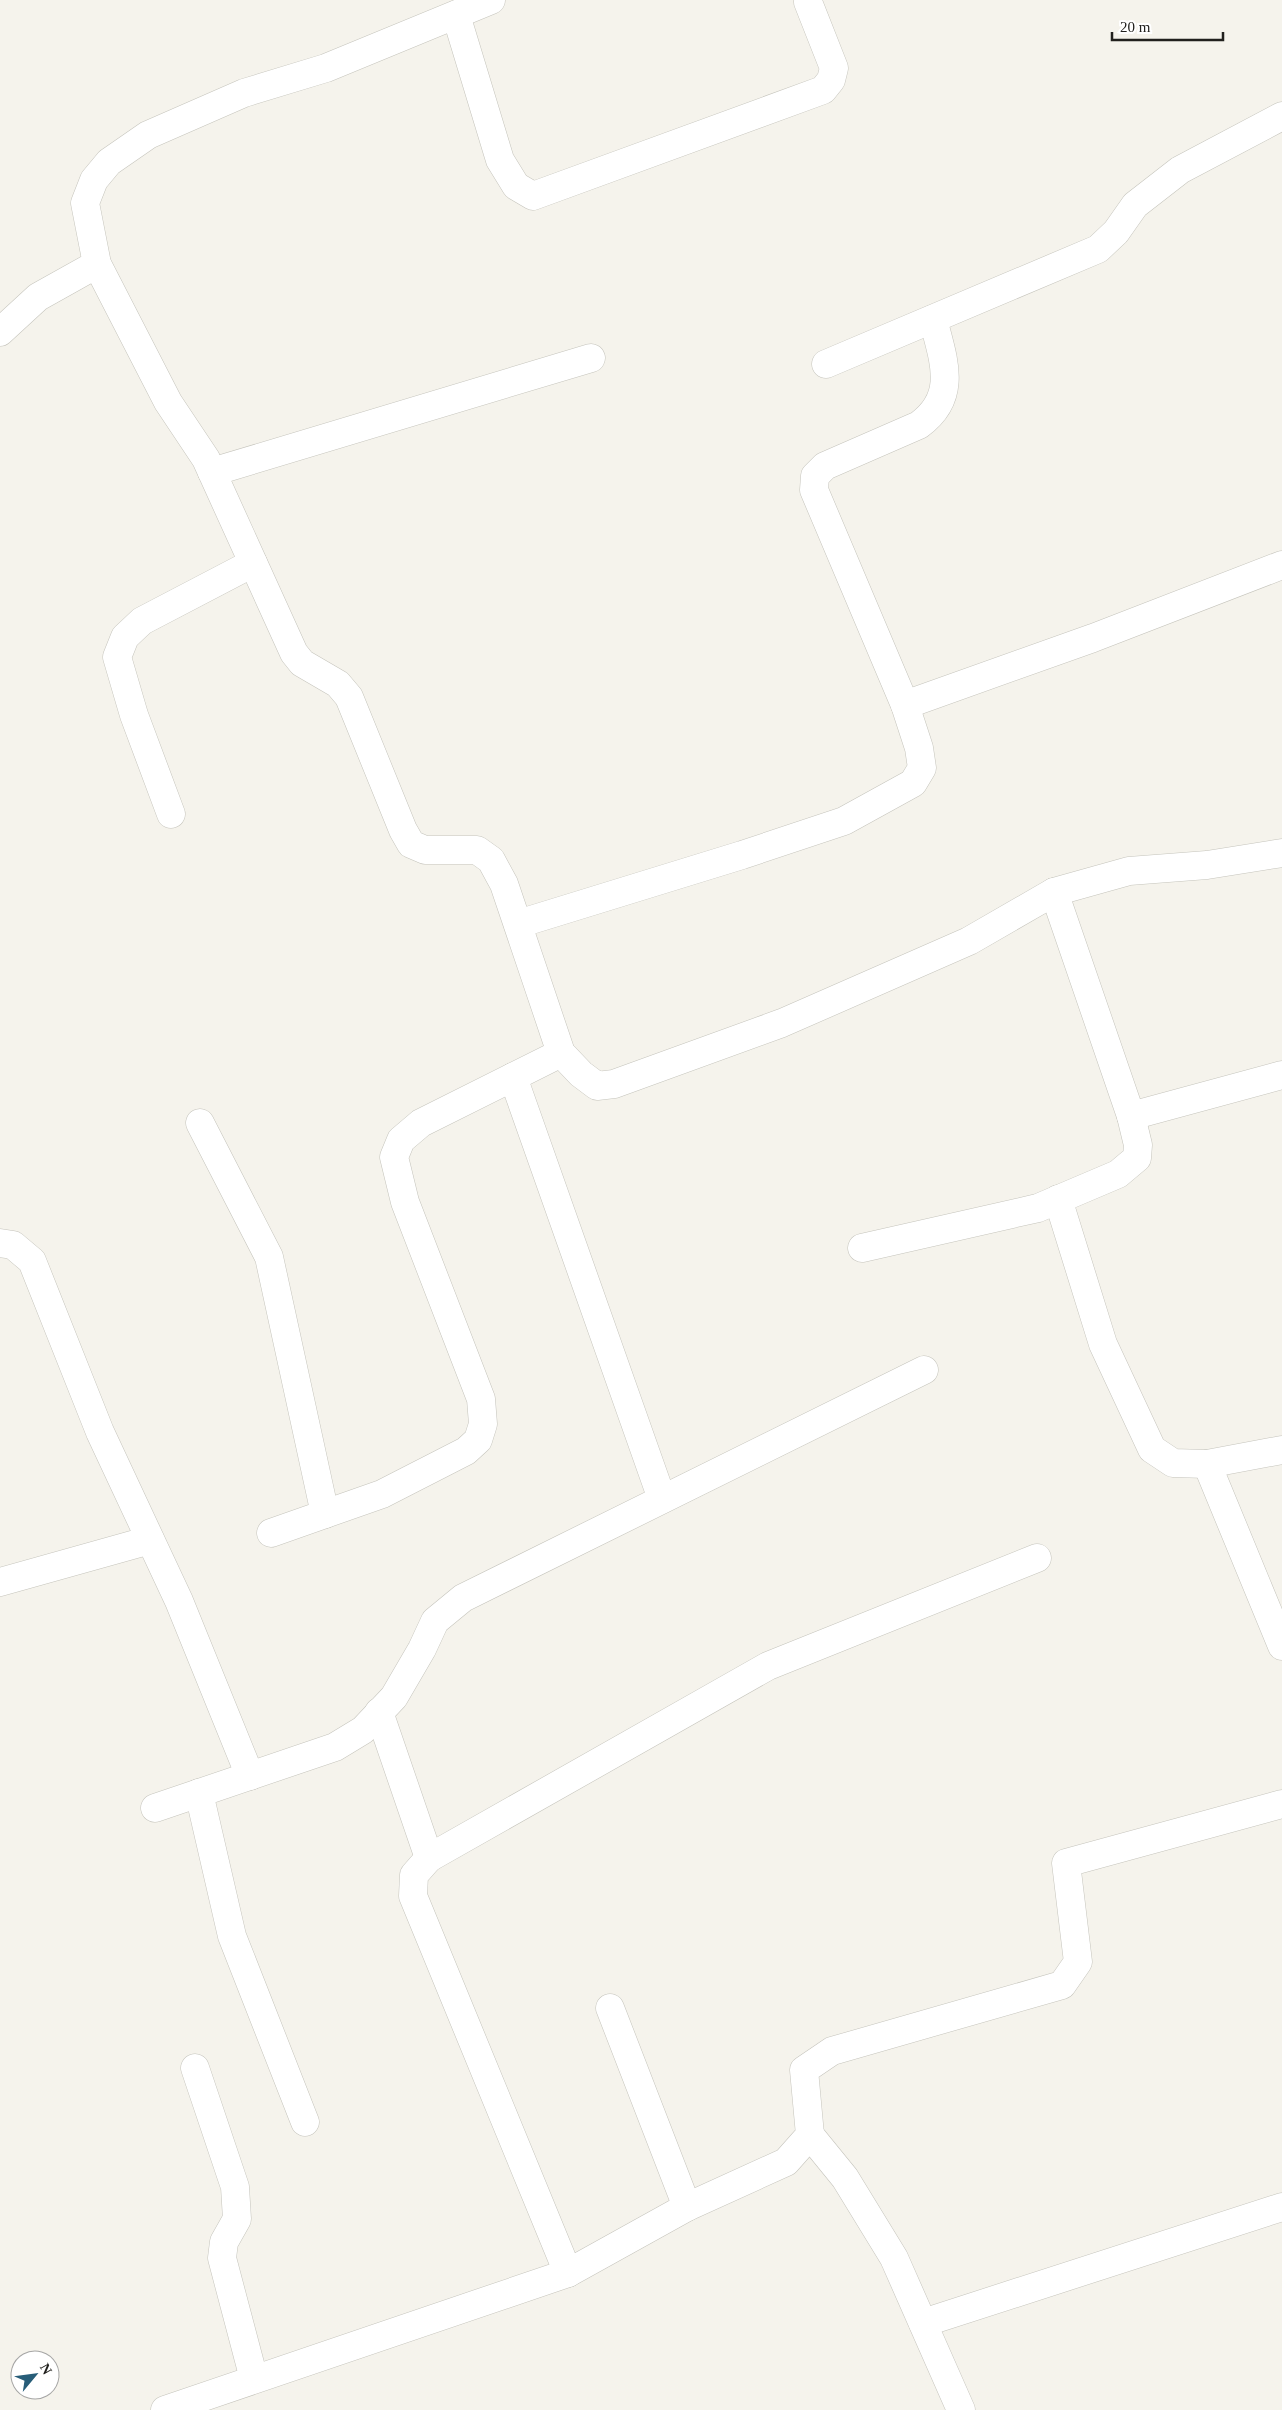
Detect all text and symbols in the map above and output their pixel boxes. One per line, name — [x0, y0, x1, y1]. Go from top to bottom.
scale bar — [1112, 10, 1223, 42]
text: 20 m — [1120, 19, 1151, 35]
north arrow — [10, 2350, 60, 2400]
text: N — [37, 2361, 55, 2377]

